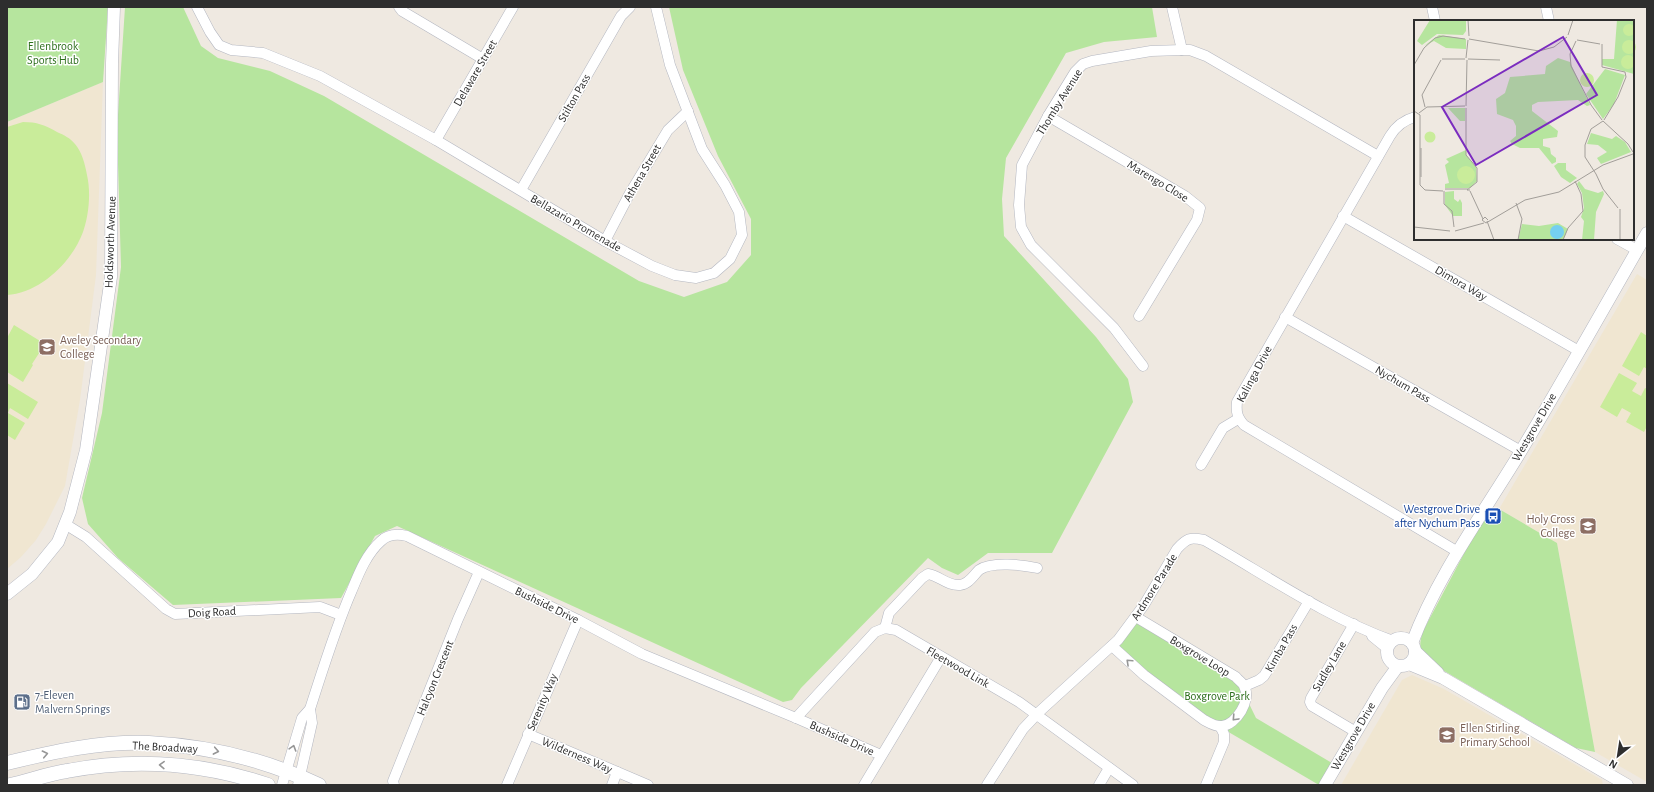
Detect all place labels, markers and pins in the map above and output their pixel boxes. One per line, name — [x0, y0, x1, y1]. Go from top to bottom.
place label: Aveley Secondary College — [60, 334, 141, 360]
school or university icon: Aveley Secondary College — [37, 337, 57, 357]
place label: Westgrove Drive after Nychum Pass — [1394, 503, 1480, 530]
bus stop icon: Westgrove Drive after Nychum Pass — [1483, 506, 1503, 526]
place label: Holy Cross College — [1526, 513, 1575, 539]
school or university icon: Holy Cross College — [1578, 516, 1598, 536]
place label: 7-Eleven Malvern Springs — [35, 689, 110, 715]
fuel station icon: 7-Eleven Malvern Springs — [12, 692, 32, 712]
place label: Ellen Stirling Primary School — [1460, 722, 1530, 749]
school or university icon: Ellen Stirling Primary School — [1437, 725, 1457, 745]

